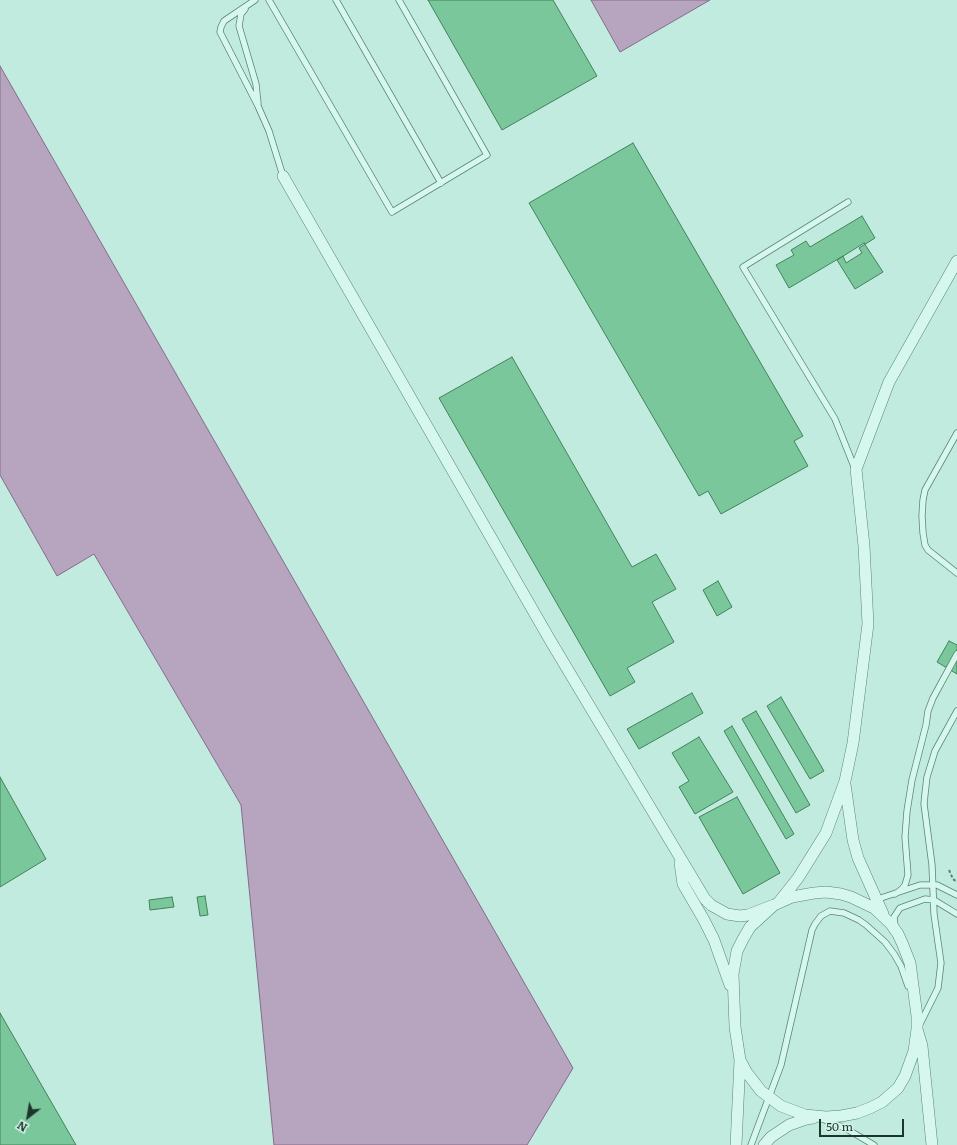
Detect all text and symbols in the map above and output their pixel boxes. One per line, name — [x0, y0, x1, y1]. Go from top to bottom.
north arrow — [8, 1097, 48, 1137]
scale bar — [821, 1111, 906, 1137]
text: 50 m — [826, 1117, 853, 1135]
text: N — [14, 1118, 30, 1137]

